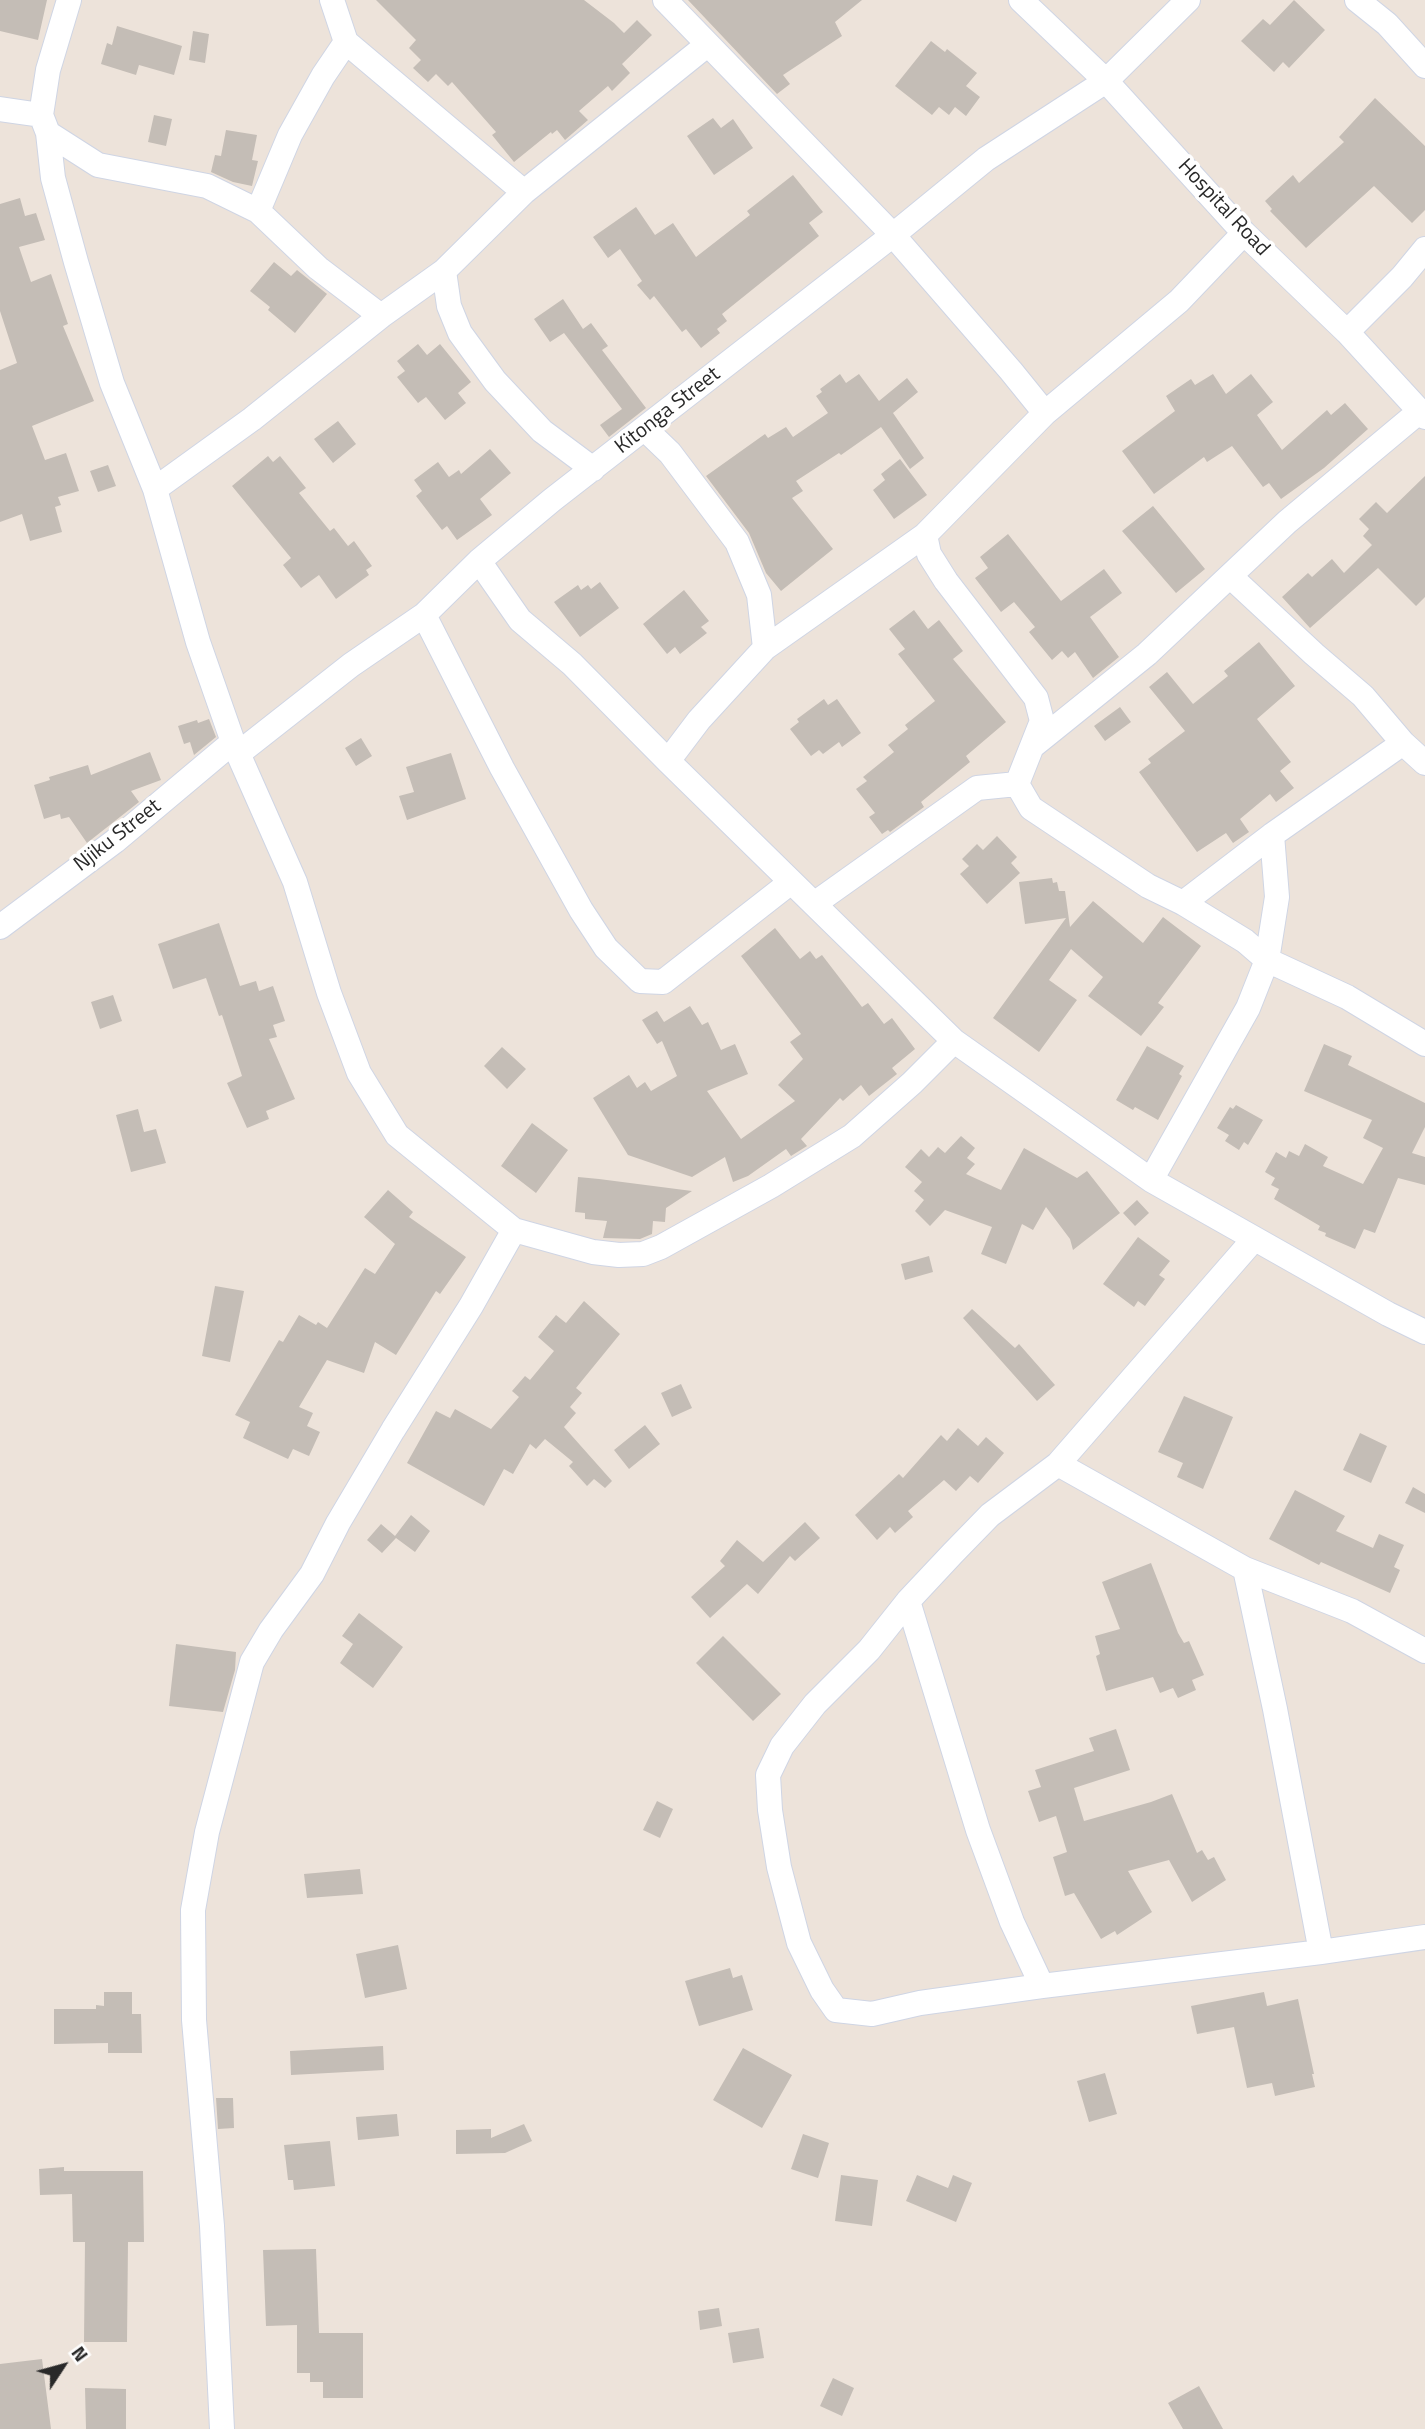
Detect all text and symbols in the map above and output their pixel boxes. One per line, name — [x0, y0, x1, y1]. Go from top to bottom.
street label: Hospital Road — [1172, 154, 1274, 262]
street label: Kitonga Street — [610, 362, 726, 460]
street label: Njiku Street — [70, 794, 166, 878]
north arrow — [28, 2331, 98, 2401]
text: N — [65, 2340, 96, 2367]

